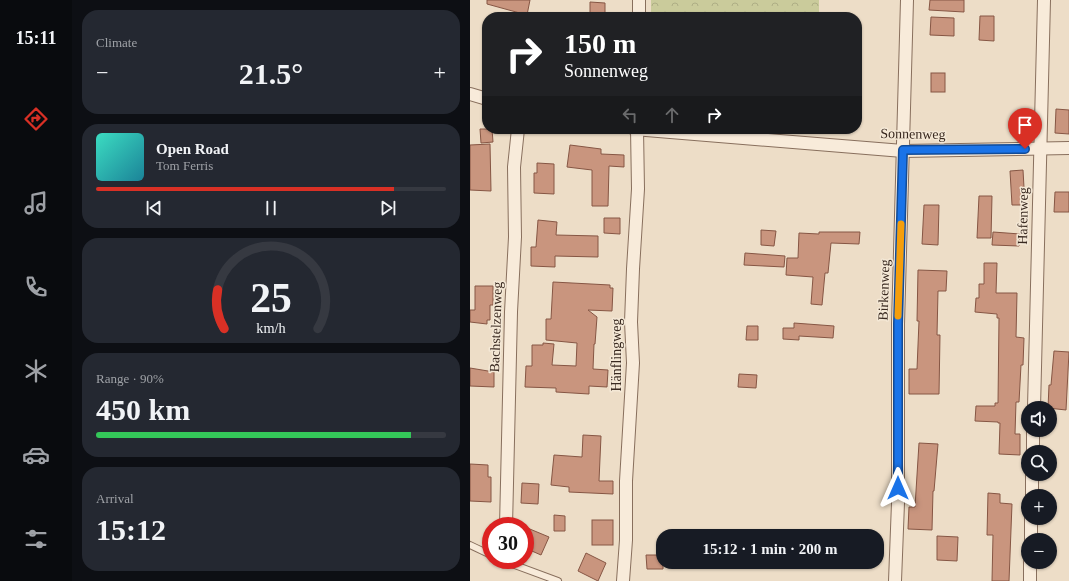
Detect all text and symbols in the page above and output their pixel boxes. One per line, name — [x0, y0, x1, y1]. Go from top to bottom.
text: 15:11 — [15, 28, 57, 48]
icon: right — [498, 28, 550, 80]
text: 150 m — [564, 28, 636, 59]
text: Climate — [96, 35, 137, 50]
text: 21.5° — [239, 57, 303, 90]
text: − — [96, 60, 108, 85]
text: + — [434, 60, 446, 85]
text: Sonnenweg — [564, 61, 648, 81]
icon: left — [619, 104, 641, 126]
icon: ahead — [661, 104, 683, 126]
icon: right — [703, 104, 725, 126]
icon: directions — [22, 105, 50, 133]
pin — [1008, 108, 1042, 149]
icon: arrive — [1014, 114, 1036, 136]
street label: Sonnenweg — [880, 126, 946, 142]
text: Open Road — [156, 141, 229, 157]
text: Tom Ferris — [156, 158, 213, 173]
street label: Hafenweg — [1015, 187, 1031, 245]
icon: music — [22, 189, 50, 217]
icon: previous — [143, 197, 165, 219]
icon: pause — [260, 197, 282, 219]
icon: next — [377, 197, 399, 219]
street label: Birkenweg — [875, 259, 893, 321]
icon: phone — [22, 273, 50, 301]
text: 25 — [250, 274, 292, 320]
street label: Bachstelzenweg — [487, 281, 505, 373]
street label: Hänflingweg — [609, 318, 624, 392]
text: km/h — [256, 319, 286, 335]
icon: climate — [22, 357, 50, 385]
text: Range · 90% — [96, 371, 164, 386]
text: 450 km — [96, 393, 190, 426]
map controls — [1021, 401, 1057, 569]
button: sound — [1021, 401, 1057, 437]
icon: car — [22, 441, 50, 469]
button: search — [1021, 445, 1057, 481]
position arrow — [877, 467, 919, 509]
button: + — [1021, 489, 1057, 525]
text: Arrival — [96, 491, 134, 506]
text: 15:12 — [96, 513, 166, 546]
speed limit sign: 30 — [482, 517, 534, 569]
icon: filters — [22, 525, 50, 553]
button: − — [1021, 533, 1057, 569]
text: 15:12 · 1 min · 200 m — [703, 541, 838, 557]

